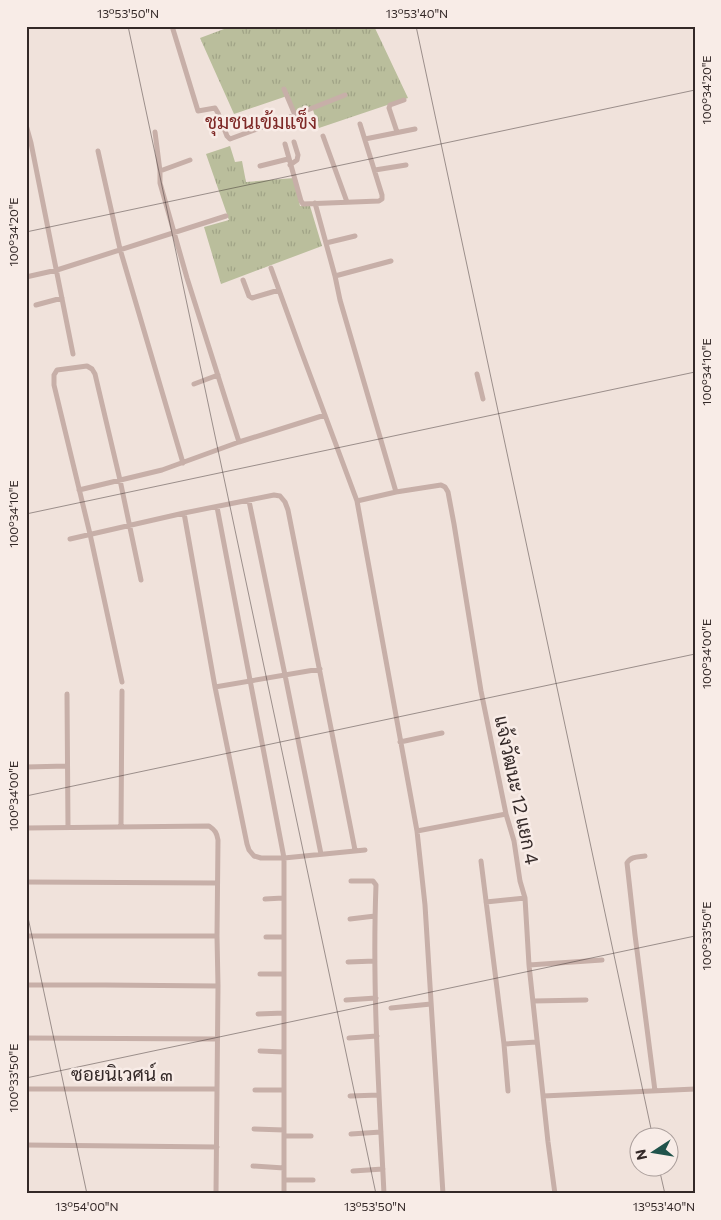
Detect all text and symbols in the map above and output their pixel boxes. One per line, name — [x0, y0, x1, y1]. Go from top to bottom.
text: 13°53'50"N — [97, 6, 159, 20]
text: 13°53'40"N — [386, 6, 448, 20]
text: 100°34'20"E — [699, 56, 713, 124]
district label: ชุมชนเข้มแข็ง — [205, 107, 317, 136]
text: 100°34'20"E — [6, 198, 20, 266]
text: 100°34'10"E — [699, 338, 713, 406]
text: 100°34'10"E — [6, 480, 20, 548]
text: 100°34'00"E — [699, 619, 713, 689]
street label: แจ้งวัฒนะ 12 แยก 4 — [490, 713, 545, 867]
text: 100°34'00"E — [6, 761, 20, 831]
text: 100°33'50"E — [699, 902, 713, 970]
text: 100°33'50"E — [6, 1044, 20, 1112]
street label: ซอยนิเวศน์ ๓ — [71, 1062, 173, 1085]
north arrow — [628, 1128, 678, 1178]
text: N — [631, 1148, 650, 1162]
text: 13°54'00"N — [55, 1199, 119, 1213]
text: 13°53'50"N — [344, 1199, 406, 1213]
text: 13°53'40"N — [633, 1199, 695, 1213]

